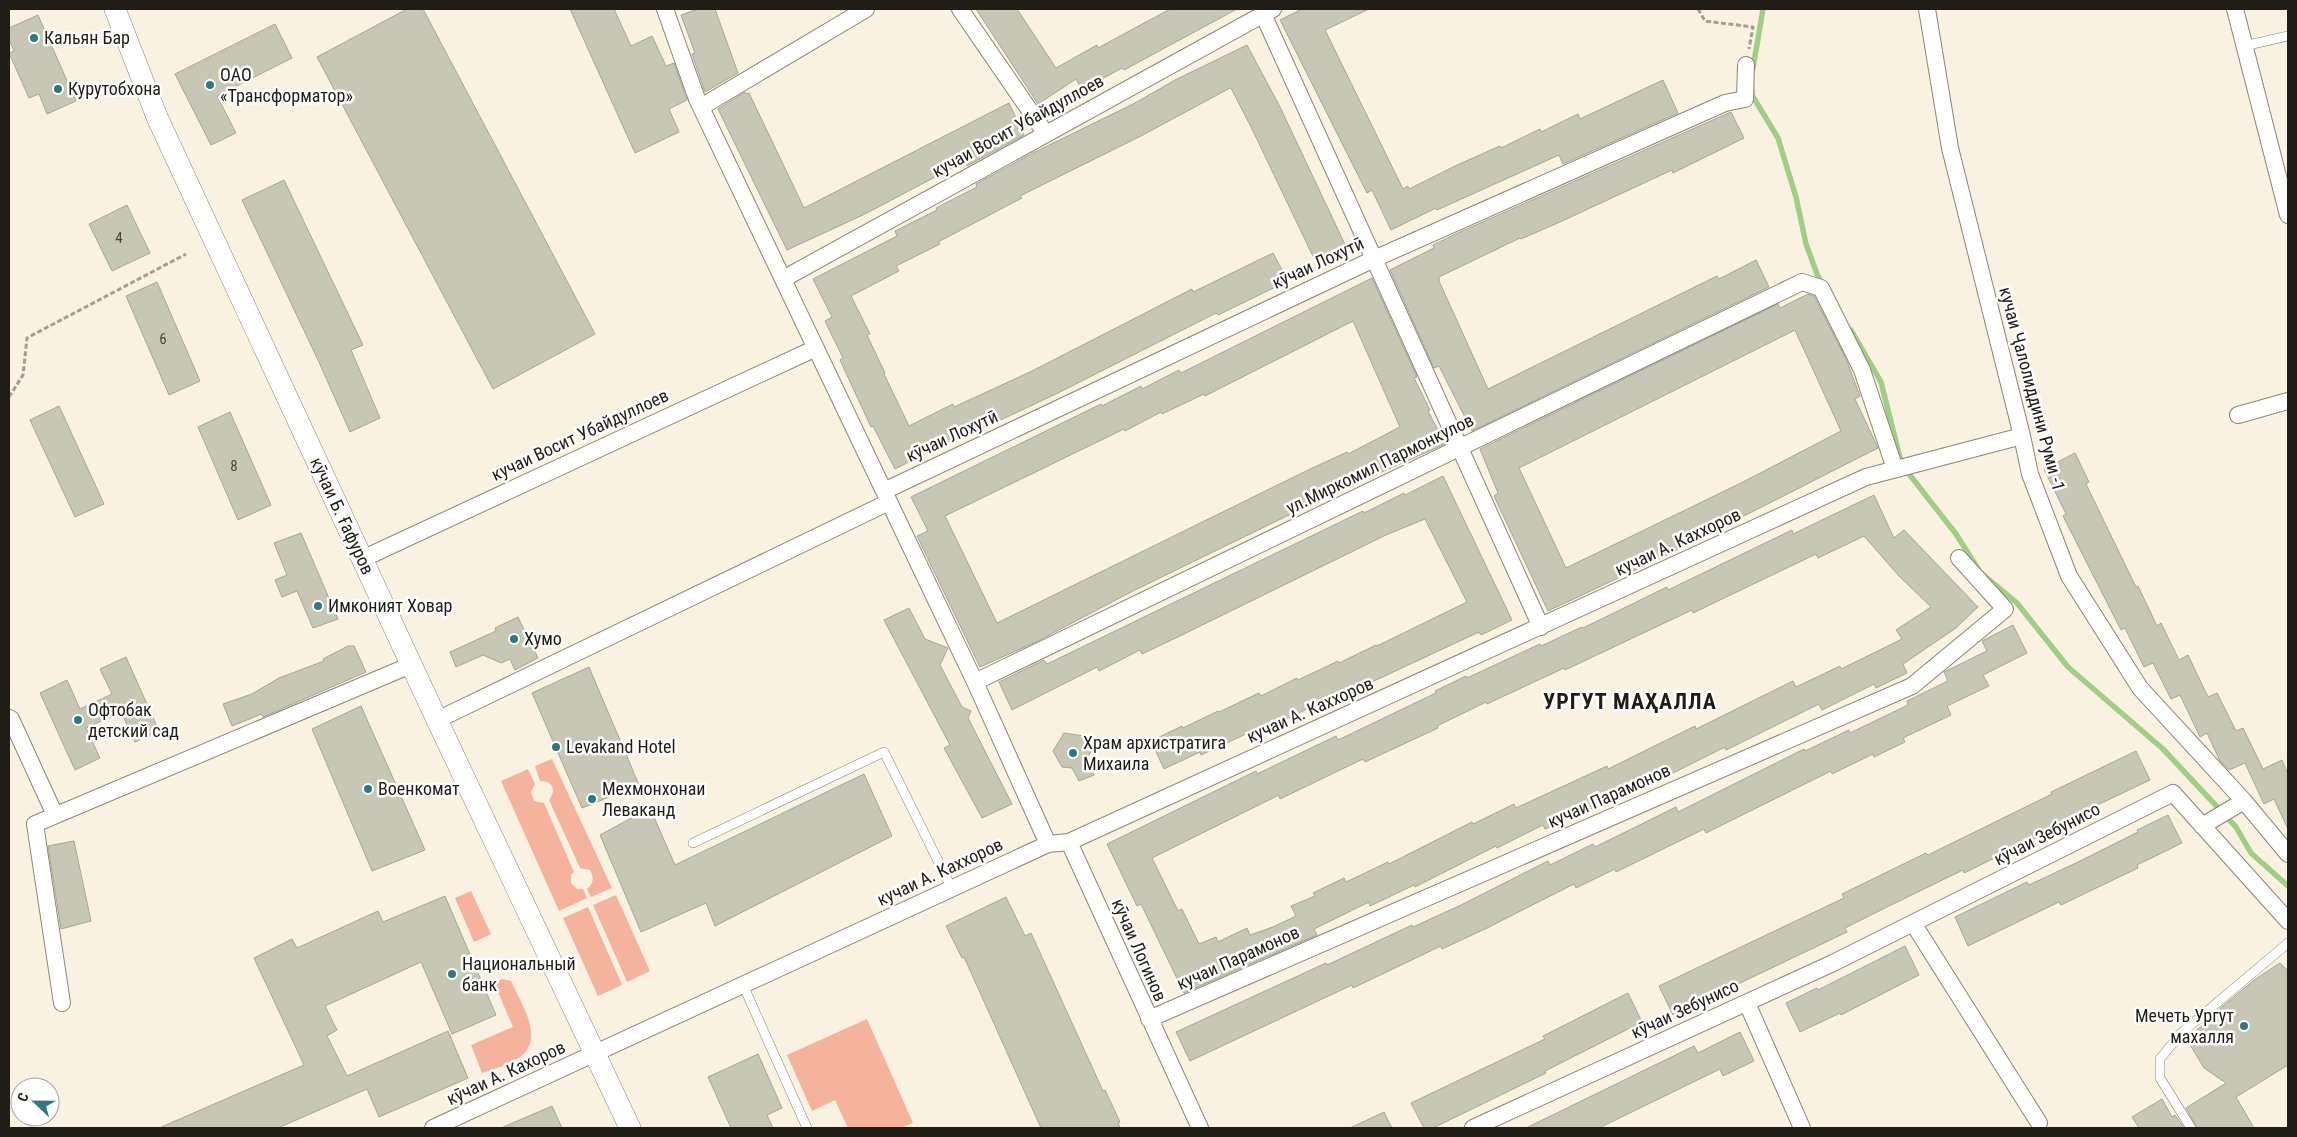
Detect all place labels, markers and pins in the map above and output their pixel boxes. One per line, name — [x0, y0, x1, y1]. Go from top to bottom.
place label: Кальян Бар — [44, 27, 130, 48]
marker: Кальян Бар — [28, 32, 40, 44]
place label: ОАО «Трансформатор» — [220, 64, 353, 106]
place label: Курутобхона — [68, 78, 161, 99]
marker: ОАО «Трансформатор» — [204, 79, 216, 91]
marker: Курутобхона — [52, 83, 64, 95]
place label: Имконият Ховар — [328, 595, 453, 616]
marker: Имконият Ховар — [312, 600, 324, 612]
place label: Хумо — [524, 628, 562, 649]
marker: Хумо — [508, 633, 520, 645]
place label: Офтобак детский сад — [88, 699, 179, 741]
marker: Офтобак детский сад — [72, 714, 84, 726]
place label: Храм архистратига Михаила — [1083, 732, 1226, 774]
place label: Levakand Hotel — [566, 736, 676, 757]
marker: Levakand Hotel — [550, 741, 562, 753]
marker: Храм архистратига Михаила — [1067, 747, 1079, 759]
place label: Военкомат — [378, 778, 460, 799]
place label: Мехмонхонаи Леваканд — [602, 778, 705, 820]
marker: Военкомат — [362, 783, 374, 795]
marker: Мехмонхонаи Леваканд — [586, 793, 598, 805]
place label: Национальный банк — [462, 953, 576, 995]
marker: Национальный банк — [446, 968, 458, 980]
place label: Мечеть Ургут махалля — [2135, 1005, 2234, 1047]
marker: Мечеть Ургут махалля — [2238, 1020, 2250, 1032]

